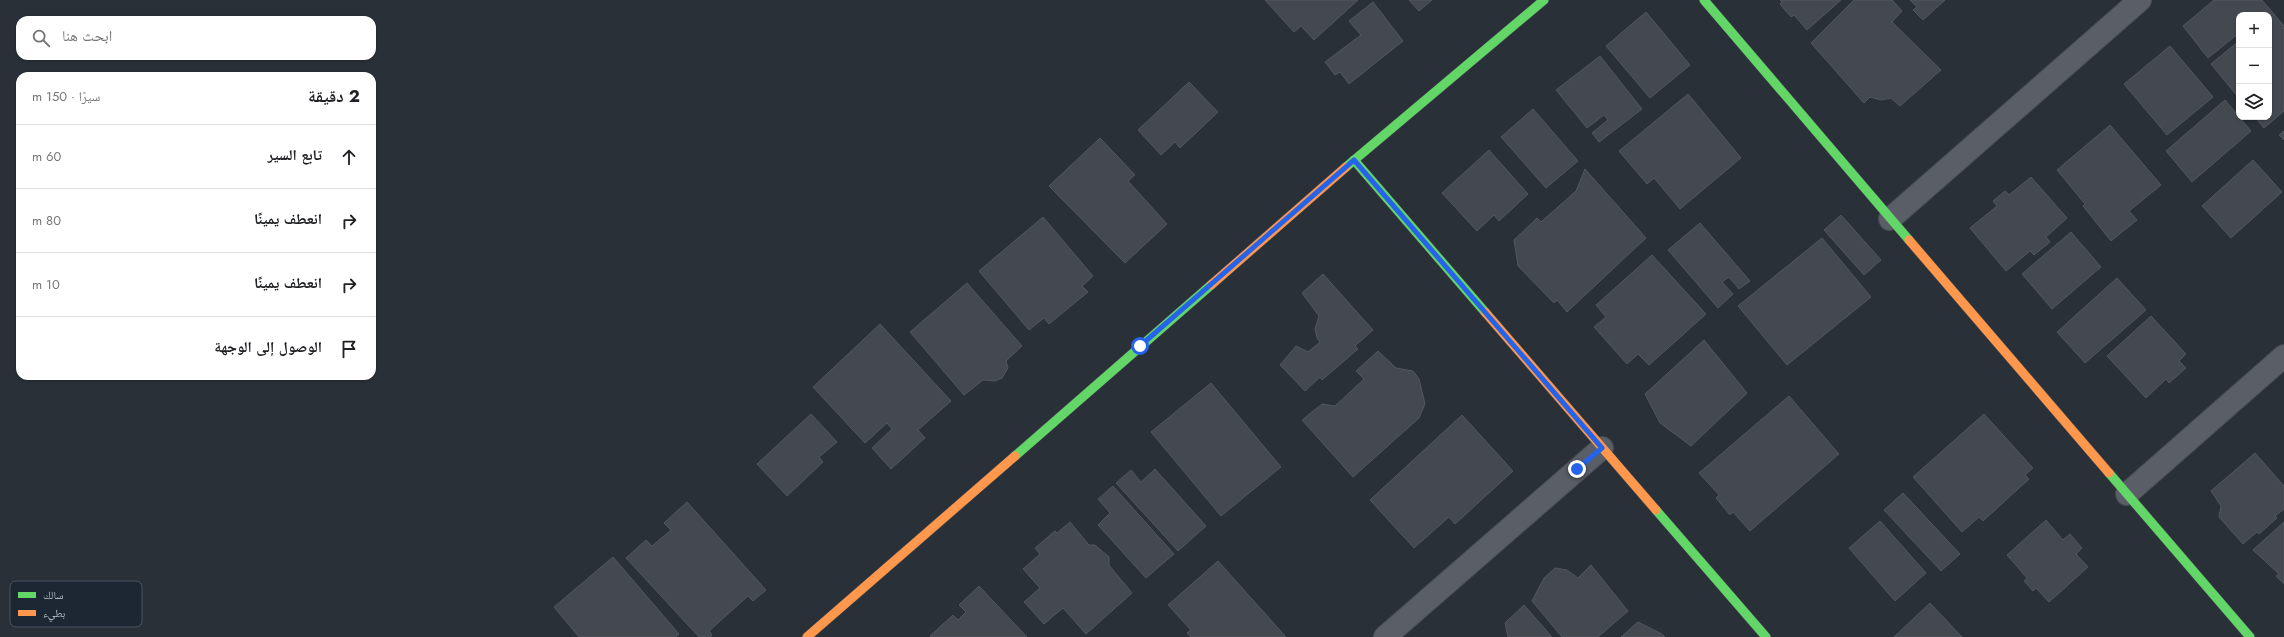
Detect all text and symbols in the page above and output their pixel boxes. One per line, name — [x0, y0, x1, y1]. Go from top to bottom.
map controls — [2236, 12, 2272, 120]
button: + — [2236, 12, 2272, 48]
search box — [16, 16, 376, 60]
text: ابحث هنا — [62, 25, 112, 47]
icon: search — [30, 27, 52, 49]
button: − — [2236, 48, 2272, 84]
text: 2 دقيقة — [308, 84, 360, 108]
button: layers — [2236, 84, 2272, 120]
text: سيرًا · 150 m — [32, 87, 100, 106]
text: تابع السير — [267, 144, 322, 166]
icon: ahead — [338, 146, 360, 168]
text: 60 m — [32, 147, 61, 166]
text: انعطف يمينًا — [254, 208, 322, 230]
icon: right — [338, 210, 360, 232]
text: 80 m — [32, 211, 61, 230]
text: انعطف يمينًا — [254, 272, 322, 294]
icon: right — [338, 274, 360, 296]
text: 10 m — [32, 275, 60, 294]
text: الوصول إلى الوجهة — [214, 336, 322, 358]
route start — [1131, 337, 1149, 355]
icon: arrive — [338, 338, 360, 360]
route end — [1568, 460, 1586, 478]
legend — [10, 581, 142, 627]
text: سالك — [43, 587, 63, 603]
text: بطيء — [43, 605, 65, 622]

